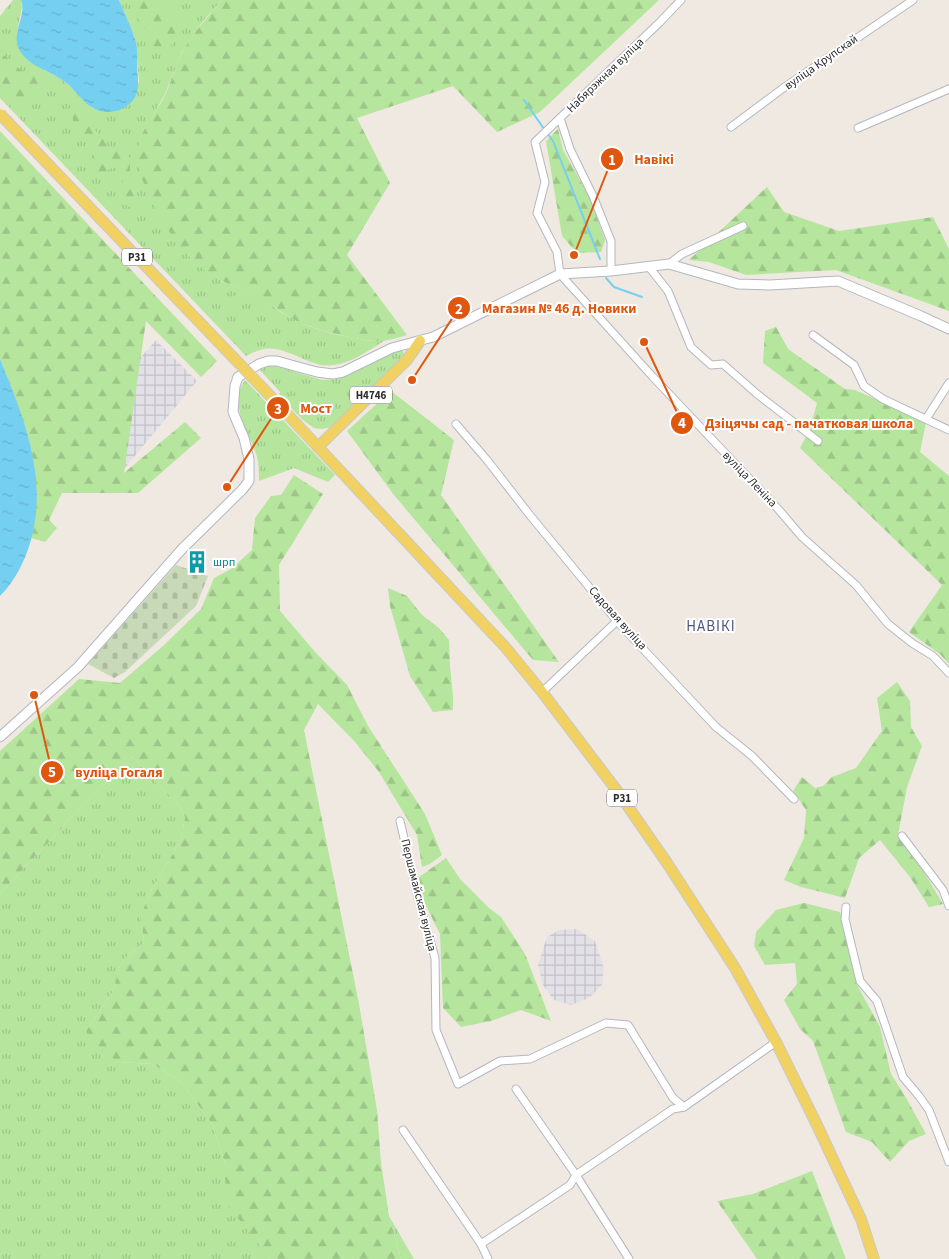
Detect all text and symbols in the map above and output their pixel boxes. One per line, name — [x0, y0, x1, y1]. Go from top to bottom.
street label: вуліца Крупскай — [781, 31, 861, 94]
street label: Набярэжная вуліца — [563, 34, 648, 117]
callout: Навікі — [599, 145, 684, 174]
text: 1 — [608, 150, 616, 171]
text: Навікі — [634, 150, 674, 170]
road number: Р31 — [122, 248, 152, 266]
callout: Магазин № 46 д. Новики — [447, 294, 647, 323]
text: 2 — [455, 299, 463, 320]
text: Магазин № 46 д. Новики — [482, 299, 636, 319]
road number: Н4746 — [350, 386, 392, 404]
callout: Мост — [265, 394, 342, 423]
text: 3 — [274, 399, 282, 420]
text: Мост — [300, 399, 332, 419]
callout: Дзіцячы сад - пачатковая школа — [670, 408, 923, 437]
text: 4 — [678, 413, 686, 434]
text: Дзіцячы сад - пачатковая школа — [705, 414, 913, 434]
street label: вуліца Леніна — [718, 448, 781, 511]
building icon: шрп — [184, 549, 210, 575]
place label: шрп — [213, 554, 235, 571]
street label: Садовая вуліца — [584, 583, 651, 654]
district label: НАВІКІ — [686, 616, 736, 637]
callout: вуліца Гогаля — [40, 757, 172, 786]
text: 5 — [48, 762, 56, 783]
text: вуліца Гогаля — [75, 763, 163, 783]
road number: Р31 — [607, 790, 637, 806]
street label: Першамайская вуліца — [396, 837, 441, 953]

